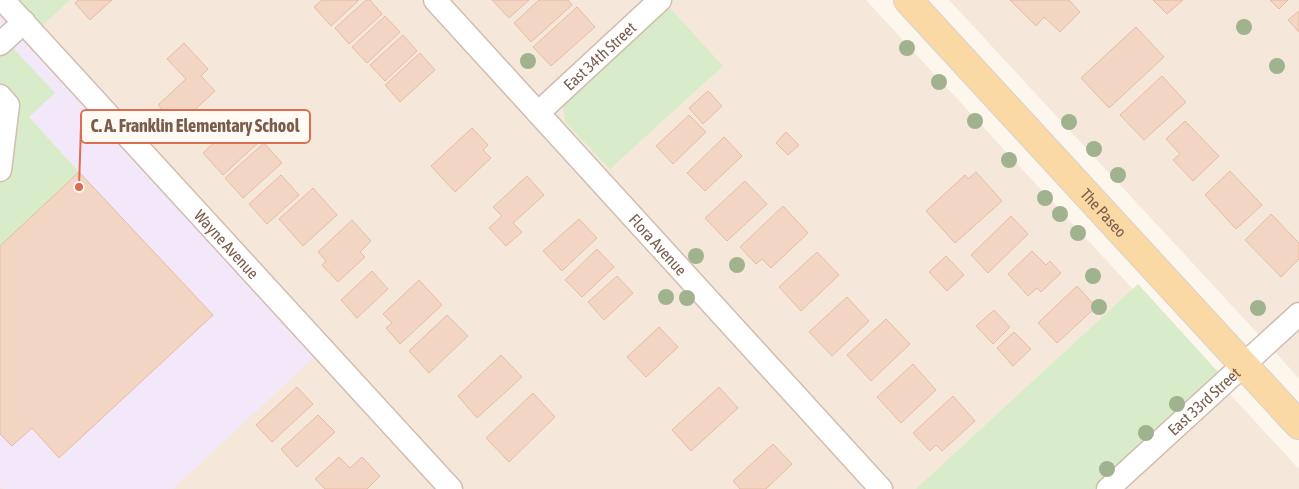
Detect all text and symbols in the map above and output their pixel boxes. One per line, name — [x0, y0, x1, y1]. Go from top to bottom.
street label: East 34th Street — [560, 18, 640, 94]
callout: C. A. Franklin Elementary School — [81, 110, 310, 143]
text: C. A. Franklin Elementary School — [91, 115, 300, 136]
street label: The Paseo — [1077, 185, 1130, 241]
street label: Wayne Avenue — [191, 206, 263, 282]
street label: Flora Avenue — [626, 210, 690, 279]
street label: East 33rd Street — [1164, 363, 1244, 439]

